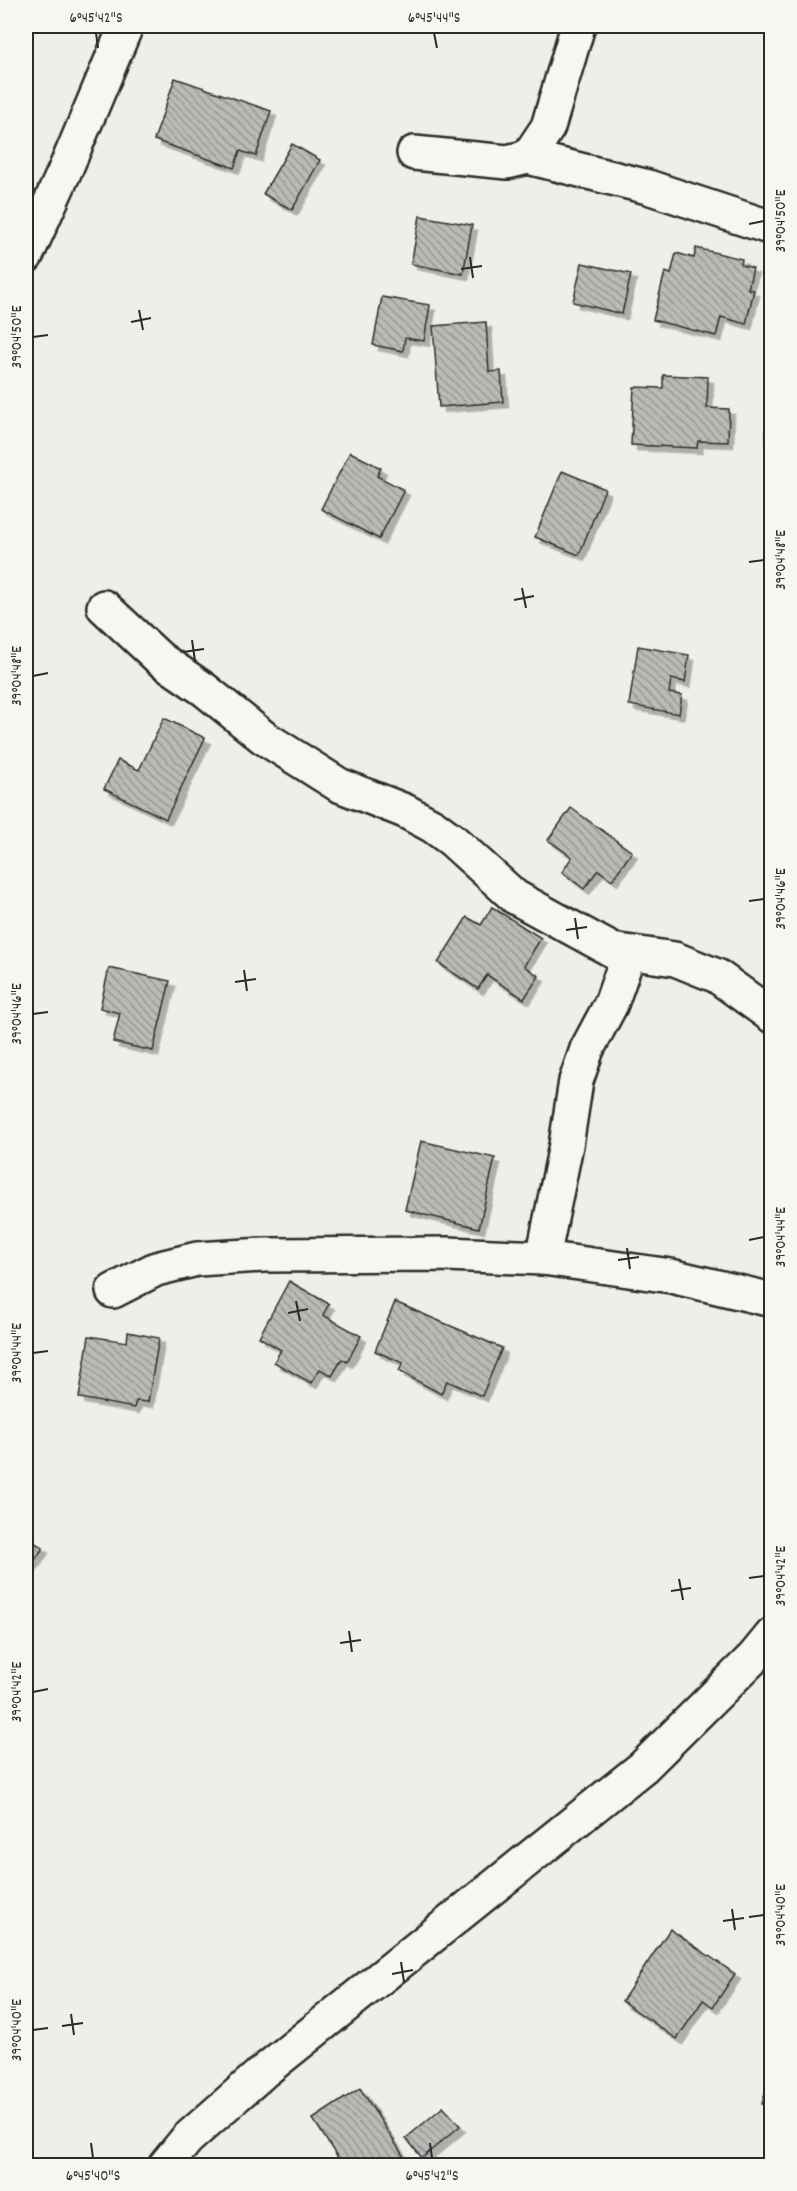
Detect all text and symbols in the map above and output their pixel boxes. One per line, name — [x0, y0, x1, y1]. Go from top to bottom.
text: 6°45'42"S — [69, 8, 123, 30]
text: 6°45'44"S — [408, 8, 460, 30]
text: 39°04'50"E — [771, 189, 793, 252]
text: 39°04'50"E — [7, 305, 29, 368]
text: 39°04'48"E — [771, 530, 793, 590]
text: 39°04'48"E — [7, 646, 29, 706]
text: 39°04'46"E — [771, 868, 793, 930]
text: 39°04'46"E — [7, 983, 29, 1045]
text: 39°04'44"E — [771, 1207, 793, 1267]
text: 39°04'44"E — [7, 1323, 29, 1383]
text: 39°04'42"E — [771, 1545, 793, 1606]
text: 39°04'42"E — [7, 1661, 29, 1722]
text: 39°04'40"E — [771, 1884, 793, 1946]
text: 39°04'40"E — [7, 1999, 29, 2061]
text: 6°45'40"S — [66, 2166, 120, 2188]
text: 6°45'42"S — [405, 2166, 459, 2188]

